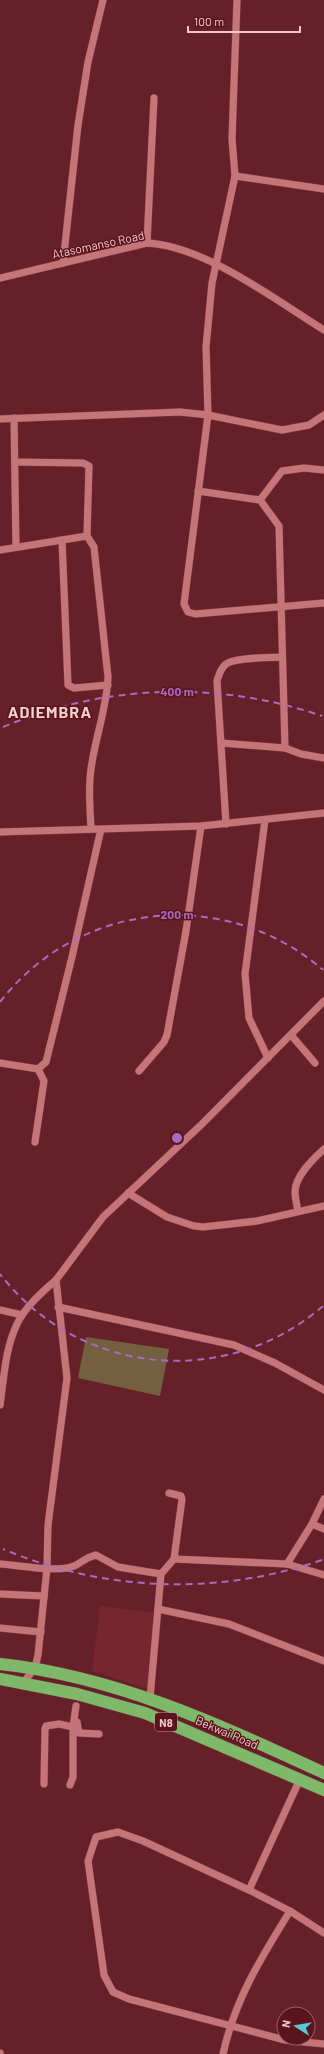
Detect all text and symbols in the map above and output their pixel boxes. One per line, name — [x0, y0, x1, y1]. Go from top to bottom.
scale bar — [188, 8, 300, 34]
text: 100 m — [194, 14, 224, 28]
street label: Atasomanso Road — [51, 227, 145, 261]
text: 400 m — [160, 684, 194, 698]
district label: ADIEMBRA — [8, 702, 92, 721]
text: 200 m — [161, 907, 193, 921]
centre of rings — [170, 1131, 184, 1145]
road number: N8 — [155, 1713, 177, 1731]
street label: Bekwai Road — [194, 1713, 260, 1751]
north arrow — [276, 2006, 316, 2046]
text: N — [279, 2019, 293, 2029]

